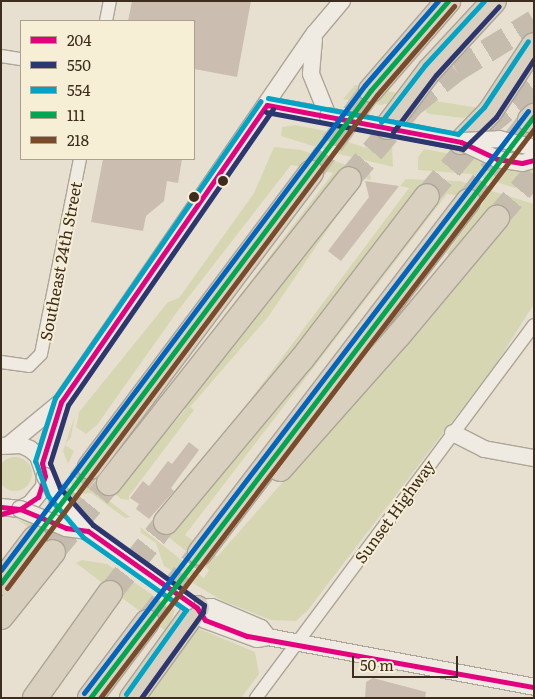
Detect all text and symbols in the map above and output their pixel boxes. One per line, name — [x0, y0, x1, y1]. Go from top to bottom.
legend — [20, 20, 195, 160]
text: 204 — [67, 28, 92, 51]
text: 550 — [67, 53, 91, 76]
text: 554 — [67, 78, 91, 101]
text: 111 — [67, 103, 85, 126]
text: 218 — [67, 128, 89, 151]
unlabelled marker — [218, 176, 228, 186]
street label: Southeast 24th Street — [35, 180, 85, 342]
unlabelled marker — [189, 192, 199, 202]
street label: Sunset Highway — [350, 456, 438, 566]
scale bar — [355, 646, 461, 678]
text: 50 m — [360, 653, 394, 676]

